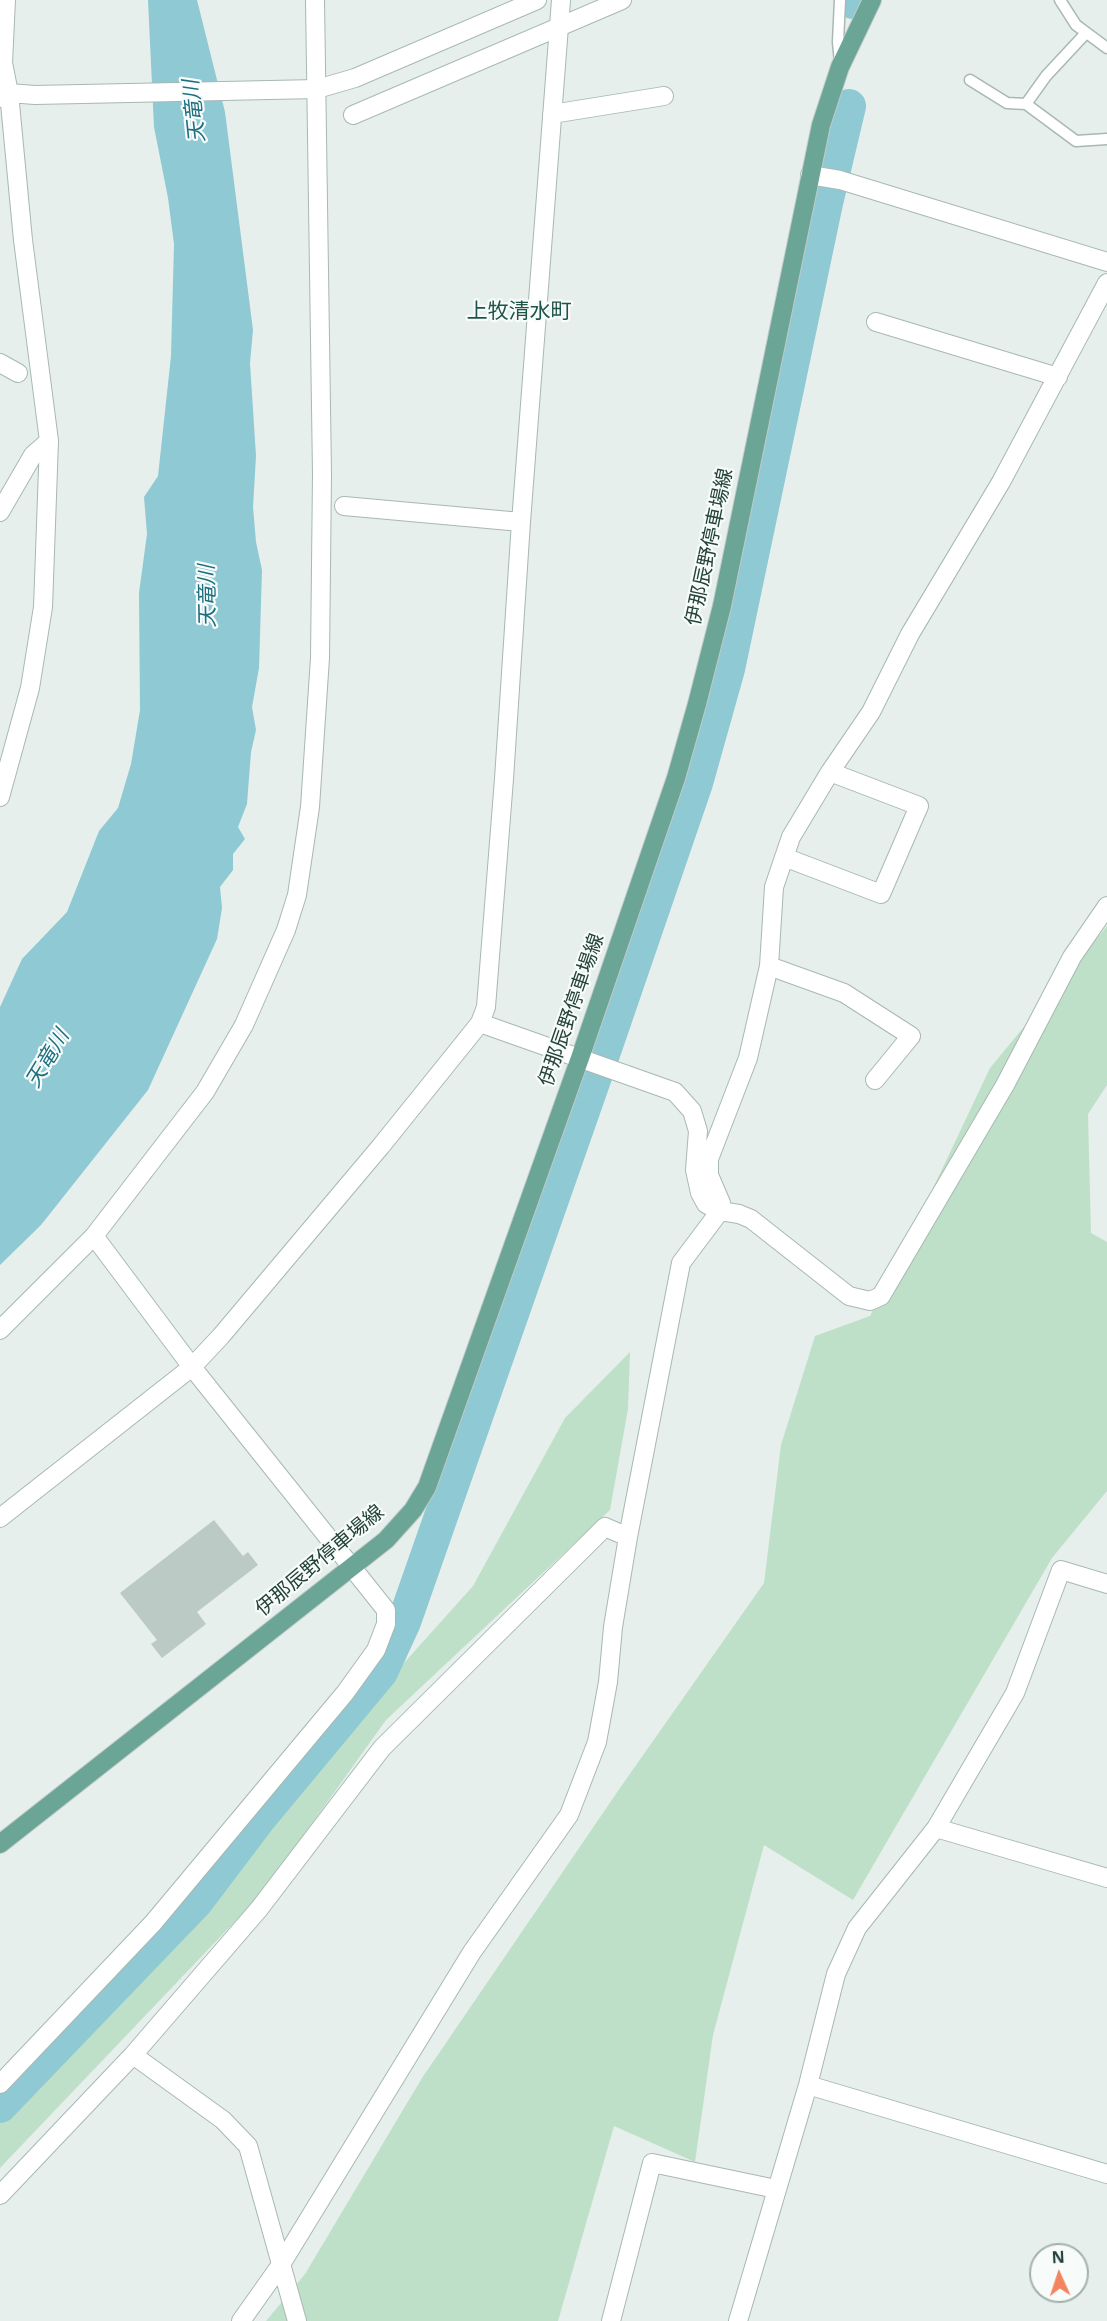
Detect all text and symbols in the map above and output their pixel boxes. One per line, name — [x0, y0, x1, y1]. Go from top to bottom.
water label: 天竜川 — [179, 78, 211, 144]
district label: 上牧清水町 — [467, 299, 571, 325]
street label: 伊那辰野停車場線 — [682, 466, 738, 628]
water label: 天竜川 — [195, 564, 221, 628]
street label: 伊那辰野停車場線 — [535, 930, 609, 1090]
water label: 天竜川 — [21, 1026, 75, 1092]
street label: 伊那辰野停車場線 — [251, 1500, 389, 1622]
north arrow — [1029, 2243, 1089, 2303]
text: N — [1051, 2246, 1065, 2268]

